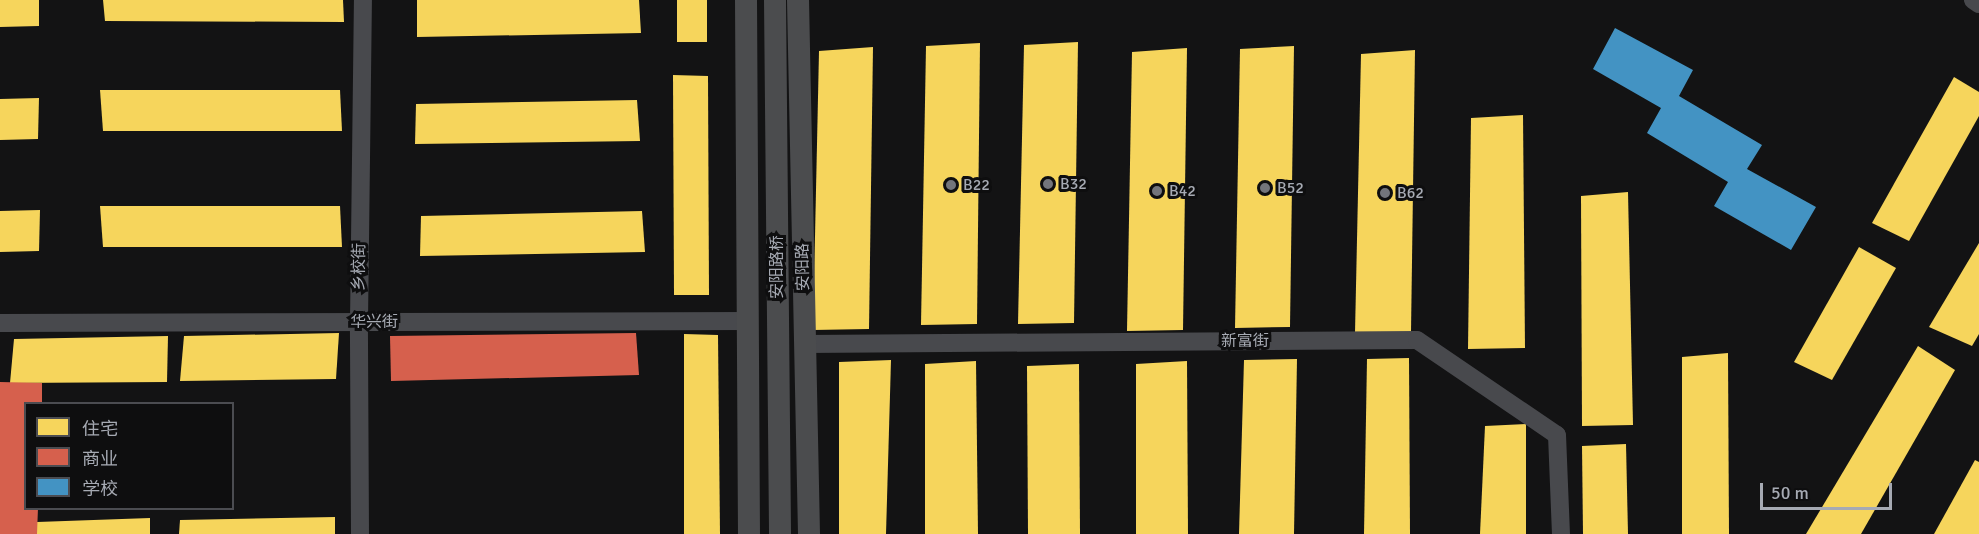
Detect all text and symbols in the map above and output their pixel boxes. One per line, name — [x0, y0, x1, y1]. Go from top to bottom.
place label: B32 — [1060, 174, 1087, 194]
place label: B22 — [963, 175, 990, 195]
marker: B32 — [1041, 177, 1055, 191]
marker: B22 — [944, 178, 958, 192]
place label: B52 — [1277, 178, 1304, 198]
place label: B42 — [1169, 181, 1196, 201]
marker: B52 — [1258, 181, 1272, 195]
place label: B62 — [1397, 183, 1424, 203]
marker: B42 — [1150, 184, 1164, 198]
marker: B62 — [1378, 186, 1392, 200]
street label: 安阳路桥 — [767, 235, 787, 299]
street label: 乡校街 — [349, 243, 369, 291]
street label: 安阳路 — [793, 243, 813, 291]
street label: 华兴街 — [350, 312, 398, 332]
street label: 新富街 — [1221, 331, 1269, 351]
legend — [24, 402, 234, 510]
text: 住宅 — [82, 418, 118, 440]
text: 商业 — [82, 448, 118, 470]
scale bar — [1763, 471, 1895, 509]
text: 学校 — [82, 478, 118, 500]
text: 50 m — [1771, 482, 1809, 504]

